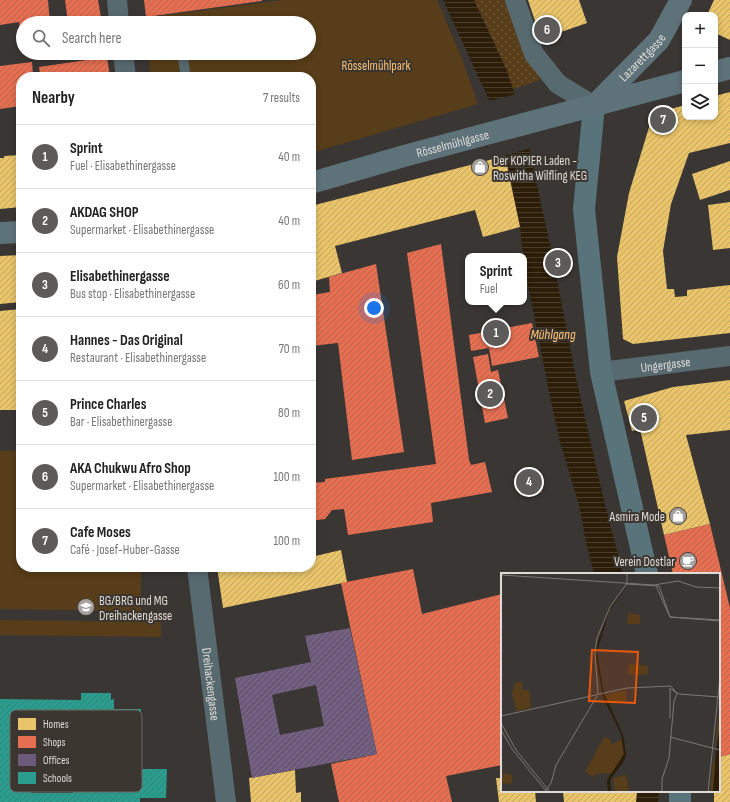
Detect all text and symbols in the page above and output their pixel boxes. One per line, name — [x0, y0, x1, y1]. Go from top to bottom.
map controls — [682, 12, 718, 120]
button: + — [682, 12, 718, 48]
pin: 6 — [534, 15, 560, 45]
search box — [16, 16, 316, 60]
icon: search — [30, 27, 52, 49]
text: Search here — [62, 29, 122, 48]
street label: Lazarettgasse — [616, 31, 670, 85]
button: − — [682, 48, 718, 84]
park label: Rösselmühlpark — [342, 58, 410, 74]
button: layers — [682, 84, 718, 120]
text: Nearby — [32, 88, 75, 108]
text: 7 results — [263, 90, 300, 106]
pin: 7 — [650, 105, 676, 135]
street label: Rösselmühlgasse — [415, 127, 491, 161]
text: Sprint — [70, 139, 103, 158]
text: 1 — [42, 149, 48, 165]
text: 40 m — [278, 149, 300, 165]
place label: Der KOPIER Laden - Roswitha Wilfling KEG — [493, 153, 587, 184]
shop icon: Der KOPIER Laden - Roswitha Wilfling KEG — [470, 157, 490, 177]
text: Fuel · Elisabethinergasse — [70, 158, 176, 174]
text: AKDAG SHOP — [70, 203, 139, 222]
text: 2 — [42, 213, 48, 229]
text: 40 m — [278, 213, 300, 229]
text: Supermarket · Elisabethinergasse — [70, 222, 214, 238]
pin: 3 — [545, 248, 571, 278]
popup — [465, 253, 527, 305]
text: Sprint — [480, 262, 512, 281]
text: Elisabethinergasse — [70, 267, 170, 286]
text: 3 — [42, 277, 48, 293]
text: 60 m — [278, 277, 300, 293]
text: Fuel — [480, 281, 498, 297]
text: Bus stop · Elisabethinergasse — [70, 286, 195, 302]
your location — [364, 298, 384, 318]
pin: 1 — [483, 318, 509, 348]
water label: Mühlgang — [530, 326, 576, 343]
text: Hannes - Das Original — [70, 331, 183, 350]
text: 4 — [42, 341, 48, 357]
text: 70 m — [279, 341, 300, 357]
text: Restaurant · Elisabethinergasse — [70, 350, 206, 366]
street label: Ungergasse — [640, 354, 692, 376]
pin: 2 — [477, 379, 503, 409]
text: Prince Charles — [70, 395, 146, 414]
pin: 5 — [631, 403, 657, 433]
text: 5 — [42, 405, 48, 421]
text: 80 m — [278, 405, 300, 421]
text: Bar · Elisabethinergasse — [70, 414, 173, 430]
text: AKA Chukwu Afro Shop — [70, 459, 191, 478]
pin: 4 — [516, 467, 542, 497]
text: 6 — [42, 469, 48, 485]
text: 100 m — [273, 469, 300, 485]
text: Supermarket · Elisabethinergasse — [70, 478, 214, 494]
shop icon: Asmira Mode — [668, 506, 688, 526]
place label: Asmira Mode — [609, 509, 665, 525]
text: Cafe Moses — [70, 523, 131, 542]
text: 7 — [42, 533, 48, 549]
text: 100 m — [273, 533, 300, 549]
text: Café · Josef-Huber-Gasse — [70, 542, 180, 558]
cafe icon: Verein Dostlar — [678, 551, 698, 571]
place label: Verein Dostlar — [614, 554, 675, 570]
inset map — [501, 573, 720, 792]
place label: BG/BRG und MG Dreihackengasse — [99, 593, 172, 624]
school or university icon: BG/BRG und MG Dreihackengasse — [76, 597, 96, 617]
street label: Dreihackengasse — [198, 647, 223, 722]
legend — [10, 710, 142, 792]
text: Homes — [43, 718, 69, 731]
text: Shops — [43, 736, 66, 749]
text: Offices — [43, 754, 70, 767]
text: Schools — [43, 772, 72, 785]

